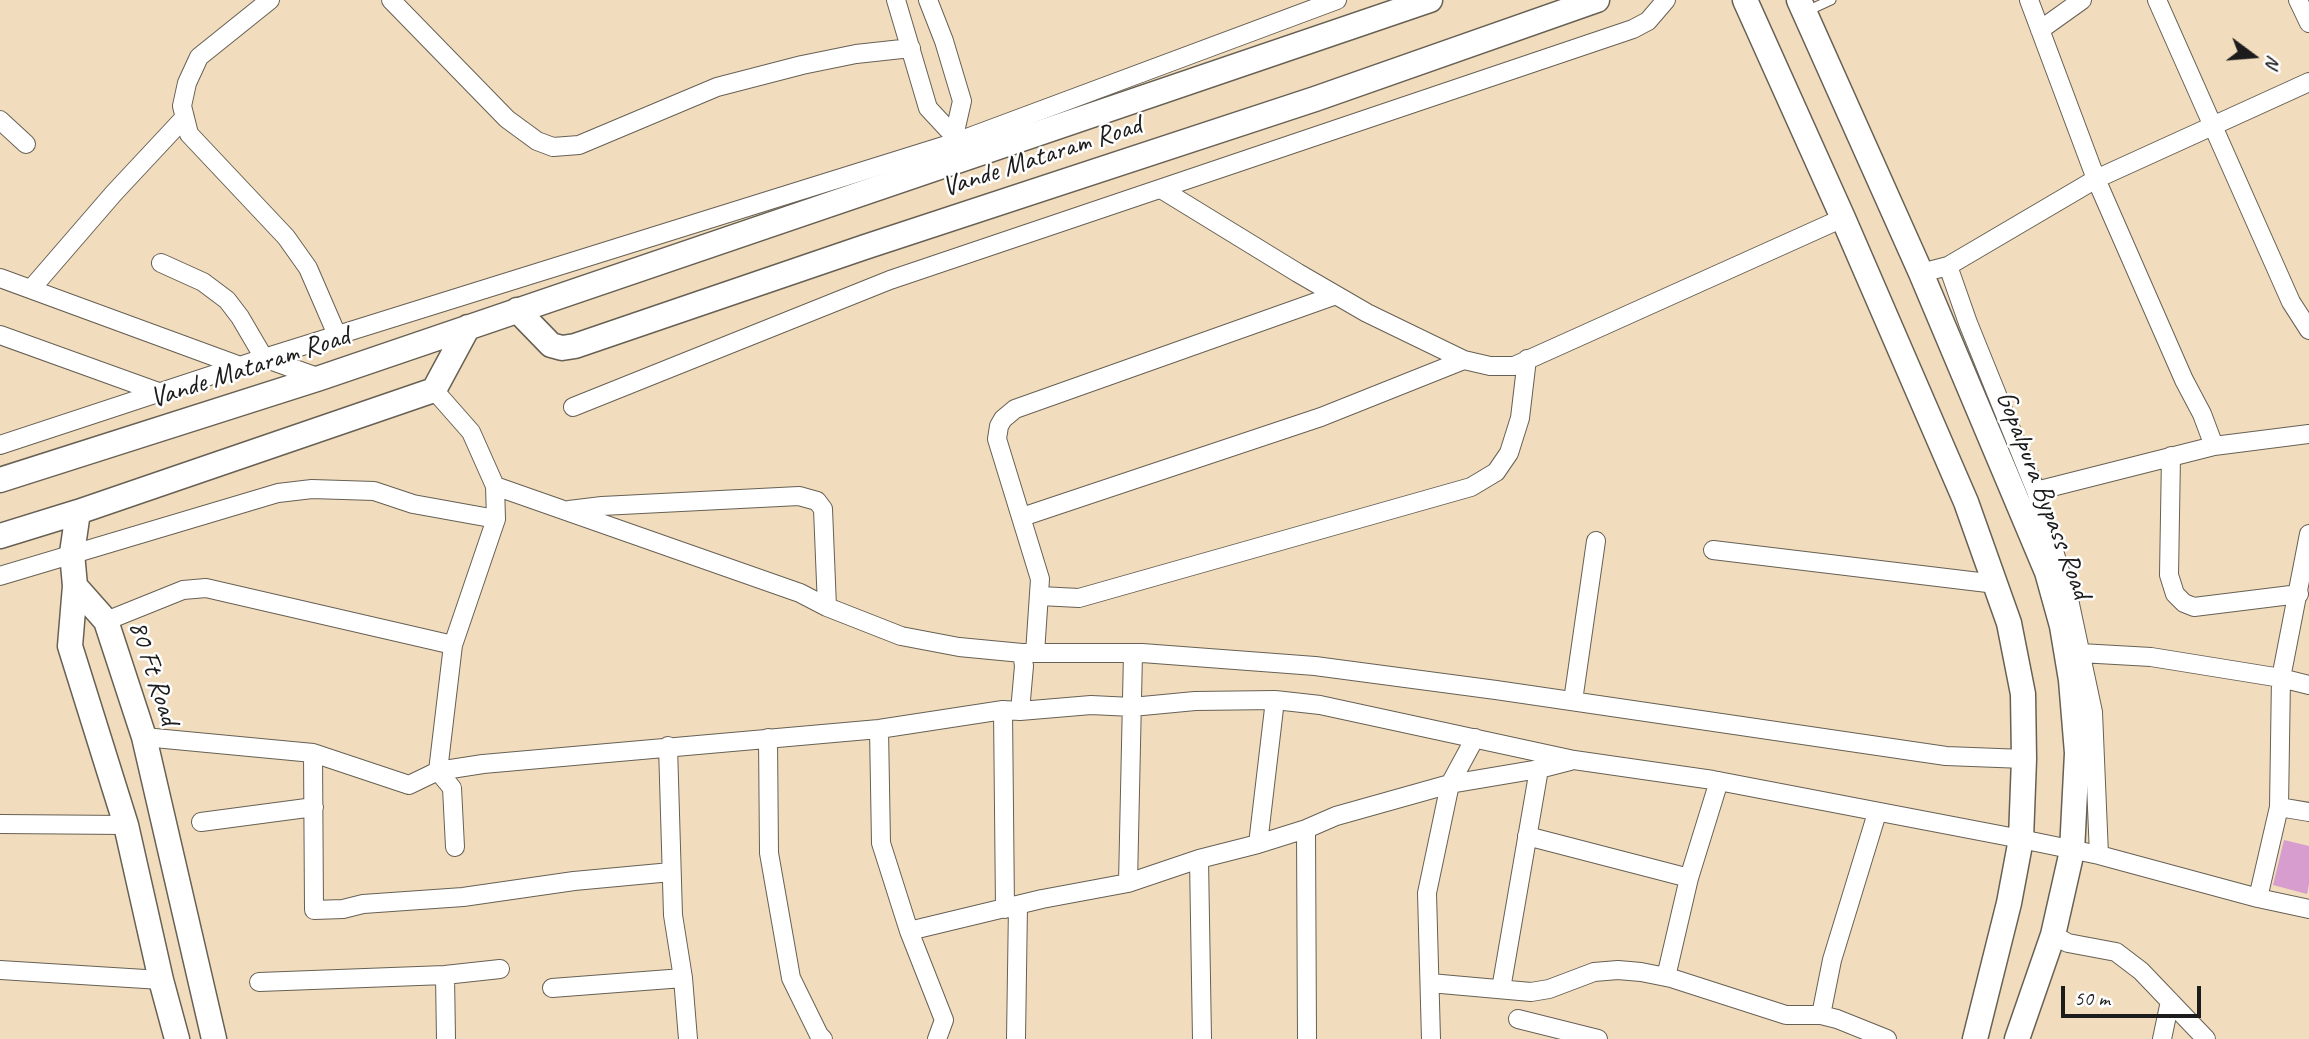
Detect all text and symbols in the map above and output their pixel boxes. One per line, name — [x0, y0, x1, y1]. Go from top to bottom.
north arrow — [2218, 21, 2288, 91]
text: N — [2260, 53, 2286, 71]
street label: Vande Mataram Road — [938, 109, 1146, 205]
street label: Vande Mataram Road — [146, 320, 354, 416]
street label: Gopalpura Bypass Road — [1988, 386, 2098, 604]
street label: 80 Ft Road — [120, 617, 186, 729]
scale bar — [2064, 972, 2204, 1016]
text: 50 m — [2074, 985, 2110, 1011]

